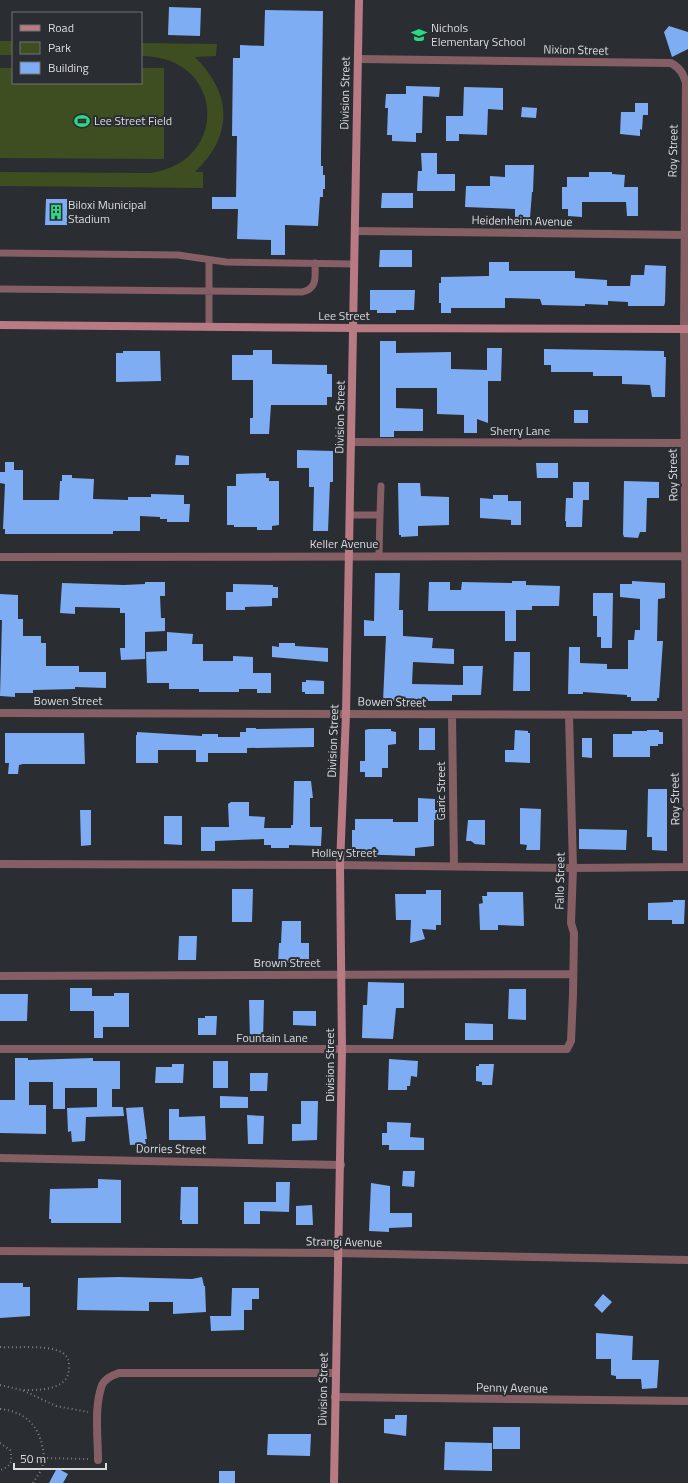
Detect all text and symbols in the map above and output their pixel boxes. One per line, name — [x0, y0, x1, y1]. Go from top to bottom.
legend — [12, 12, 142, 84]
text: Road — [48, 18, 74, 37]
place label: Nichols Elementary School — [431, 18, 525, 51]
school or university icon: Nichols Elementary School — [410, 26, 428, 44]
text: Park — [48, 38, 71, 57]
street label: Nixion Street — [543, 39, 610, 60]
street label: Division Street — [334, 55, 355, 130]
text: Building — [48, 58, 89, 77]
place label: Lee Street Field — [94, 111, 172, 130]
sports icon: Lee Street Field — [73, 112, 91, 130]
street label: Roy Street — [663, 124, 682, 178]
place label: Biloxi Municipal Stadium — [68, 195, 146, 228]
building icon: Biloxi Municipal Stadium — [47, 203, 65, 221]
street label: Heidenheim Avenue — [471, 210, 573, 231]
street label: Lee Street — [318, 306, 370, 325]
street label: Division Street — [329, 379, 350, 454]
street label: Sherry Lane — [490, 421, 550, 440]
street label: Roy Street — [663, 448, 682, 502]
street label: Keller Avenue — [310, 534, 378, 553]
street label: Bowen Street — [34, 691, 103, 710]
street label: Bowen Street — [357, 691, 427, 712]
street label: Division Street — [322, 703, 343, 778]
street label: Garic Street — [431, 761, 450, 821]
street label: Roy Street — [665, 772, 684, 826]
street label: Holley Street — [311, 843, 377, 862]
street label: Fallo Street — [550, 851, 570, 910]
street label: Brown Street — [254, 953, 321, 972]
street label: Fountain Lane — [236, 1028, 308, 1047]
street label: Division Street — [320, 1028, 339, 1102]
street label: Dorries Street — [136, 1138, 207, 1159]
street label: Strangi Avenue — [306, 1231, 382, 1252]
street label: Division Street — [312, 1351, 333, 1426]
street label: Penny Avenue — [476, 1377, 548, 1398]
scale bar — [14, 1445, 106, 1471]
text: 50 m — [20, 1449, 46, 1468]

